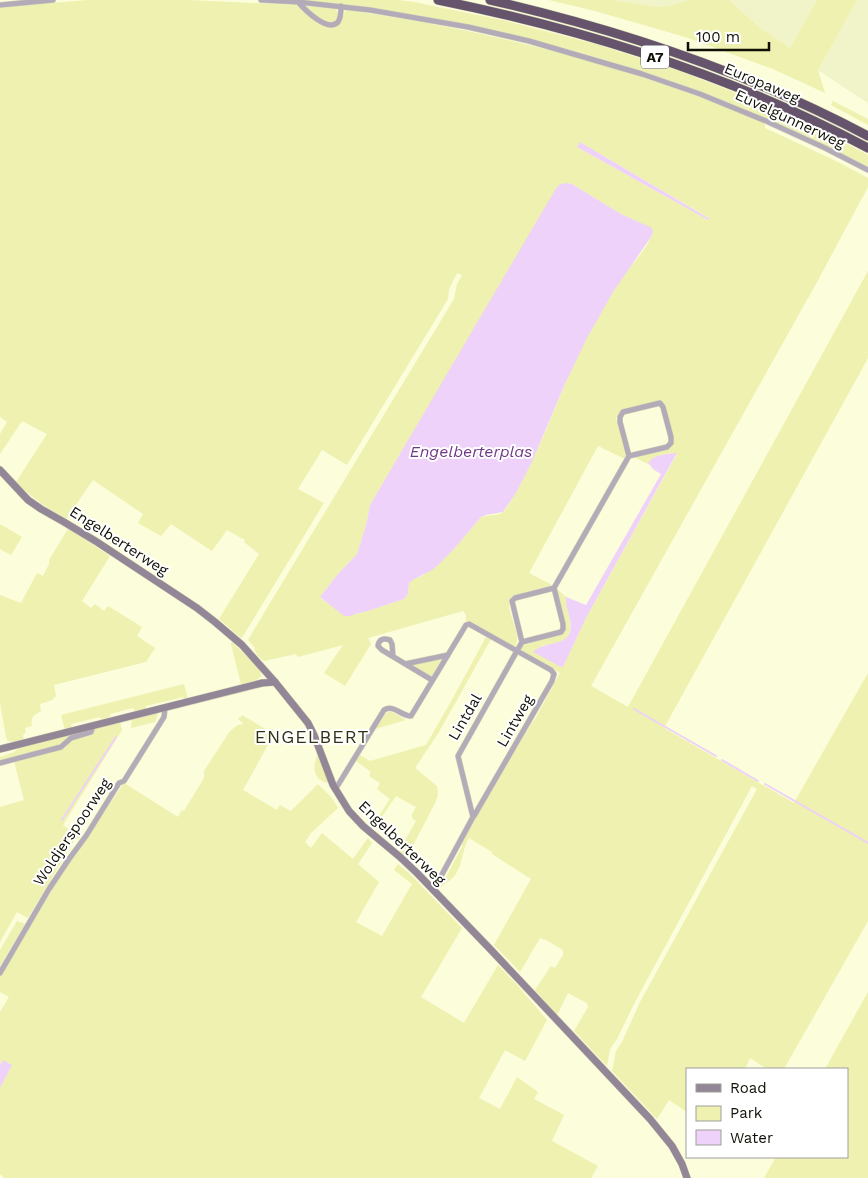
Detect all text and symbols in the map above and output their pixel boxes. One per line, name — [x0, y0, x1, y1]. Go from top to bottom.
scale bar — [688, 20, 769, 52]
text: 100 m — [696, 28, 740, 46]
road number: A7 — [641, 46, 669, 68]
street label: Europaweg — [722, 59, 802, 107]
street label: Euvelgunnerweg — [732, 86, 848, 152]
water label: Engelberterplas — [410, 442, 532, 461]
street label: Engelberterweg — [66, 502, 172, 580]
street label: Lintdal — [444, 690, 486, 744]
street label: Lintweg — [493, 692, 537, 750]
district label: ENGELBERT — [255, 726, 369, 747]
street label: Woldjerspoorweg — [29, 775, 115, 889]
street label: Engelberterweg — [355, 797, 449, 889]
legend — [686, 1068, 848, 1158]
text: Road — [730, 1079, 767, 1097]
text: Park — [730, 1104, 763, 1122]
text: Water — [730, 1129, 773, 1147]

